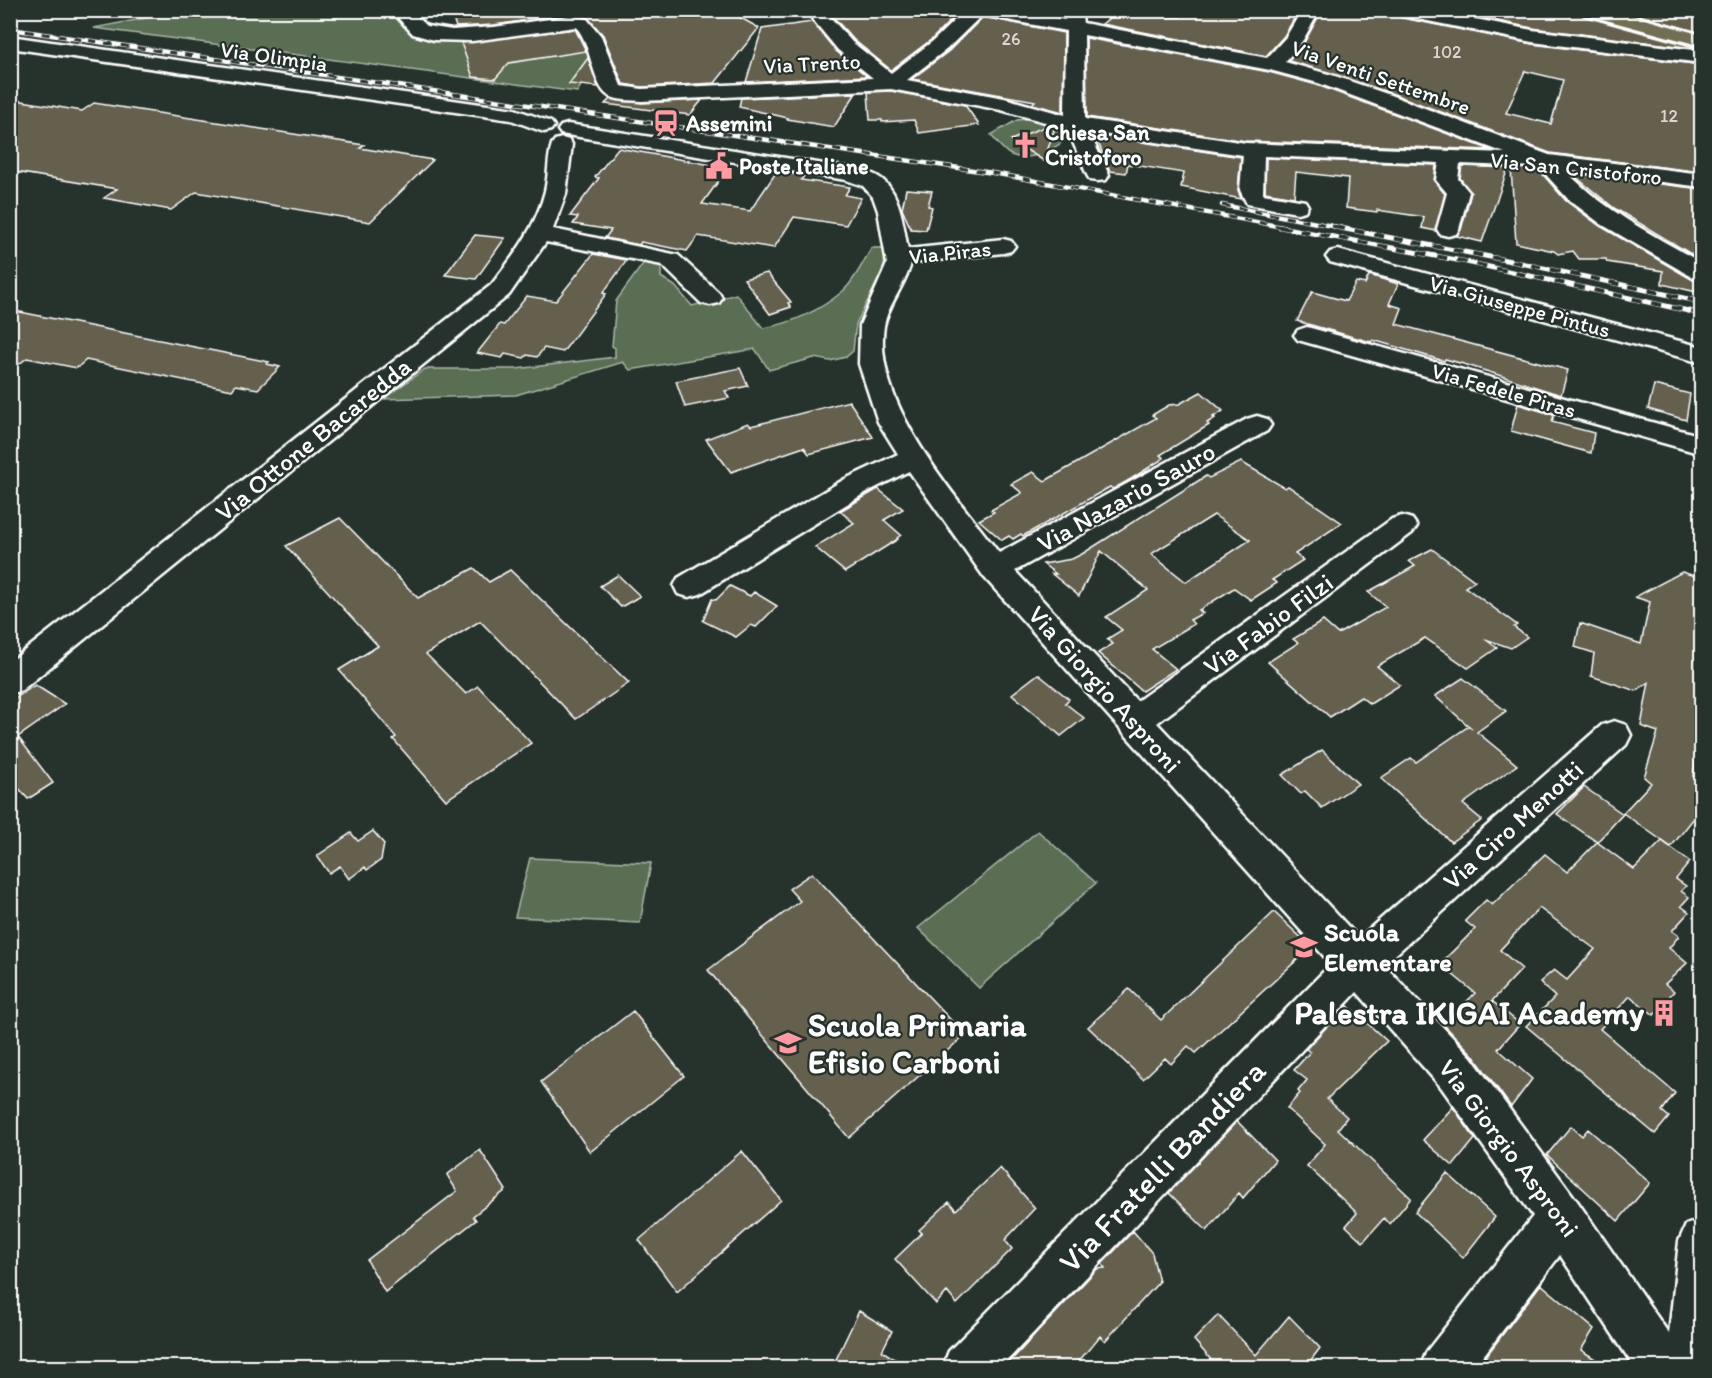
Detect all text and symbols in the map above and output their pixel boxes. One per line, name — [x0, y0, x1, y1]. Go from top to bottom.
house number: 26 — [1002, 28, 1021, 50]
street label: Via Venti Settembre — [1288, 34, 1474, 121]
street label: Via Olimpia — [219, 36, 329, 77]
house number: 102 — [1433, 41, 1462, 63]
street label: Via Trento — [763, 47, 861, 80]
house number: 12 — [1660, 105, 1678, 127]
station icon: Assemini — [651, 108, 681, 138]
place label: Assemini — [685, 110, 772, 137]
place label: Chiesa San Cristoforo — [1045, 119, 1150, 171]
church icon: Chiesa San Cristoforo — [1010, 130, 1040, 160]
street label: Via San Cristoforo — [1489, 146, 1663, 191]
public building icon: Poste Italiane — [704, 151, 734, 181]
place label: Poste Italiane — [739, 153, 869, 180]
street label: Via Piras — [908, 235, 992, 270]
street label: Via Giuseppe Pintus — [1426, 269, 1613, 344]
street label: Via Ottone Bacaredda — [209, 350, 418, 528]
street label: Via Fedele Piras — [1429, 357, 1579, 424]
street label: Via Nazario Sauro — [1031, 435, 1221, 559]
street label: Via Fabio Filzi — [1197, 566, 1339, 682]
street label: Via Giorgio Asproni — [1021, 599, 1189, 779]
street label: Via Ciro Menotti — [1436, 753, 1590, 897]
place label: Scuola Elementare — [1324, 916, 1452, 978]
school or university icon: Scuola Elementare — [1289, 932, 1319, 962]
place label: Palestra IKIGAI Academy — [1294, 994, 1645, 1032]
building icon: Palestra IKIGAI Academy — [1649, 998, 1679, 1028]
place label: Scuola Primaria Efisio Carboni — [808, 1006, 1027, 1081]
school or university icon: Scuola Primaria Efisio Carboni — [773, 1028, 803, 1058]
street label: Via Fratelli Bandiera — [1051, 1051, 1274, 1280]
street label: Via Giorgio Asproni — [1432, 1053, 1586, 1243]

